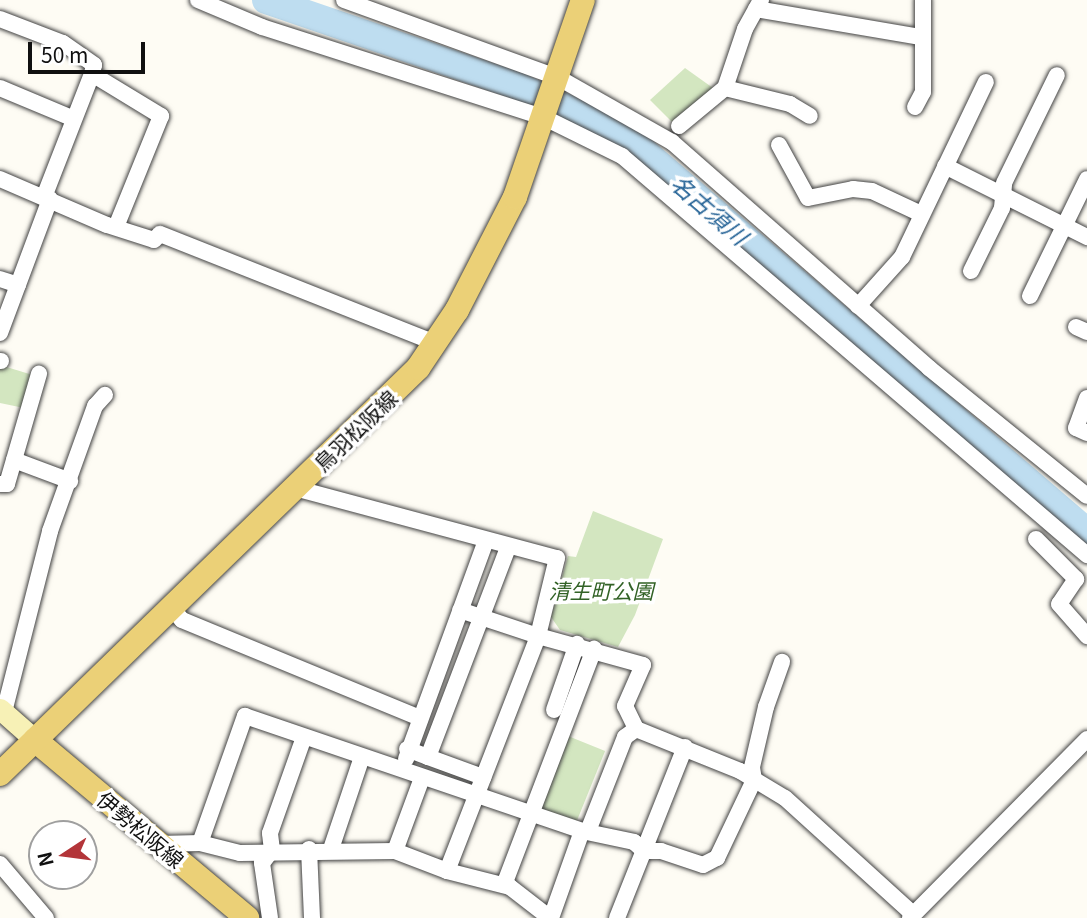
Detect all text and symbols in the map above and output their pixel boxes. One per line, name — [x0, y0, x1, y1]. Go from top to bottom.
scale bar — [32, 28, 149, 72]
text: 50 m — [41, 39, 88, 69]
water label: 名古須川 — [666, 168, 754, 250]
street label: 鳥羽松阪線 — [308, 384, 402, 476]
park label: 清生町公園 — [549, 577, 653, 603]
street label: 伊勢松阪線 — [93, 786, 189, 872]
north arrow — [28, 820, 98, 890]
text: N — [29, 849, 59, 869]

